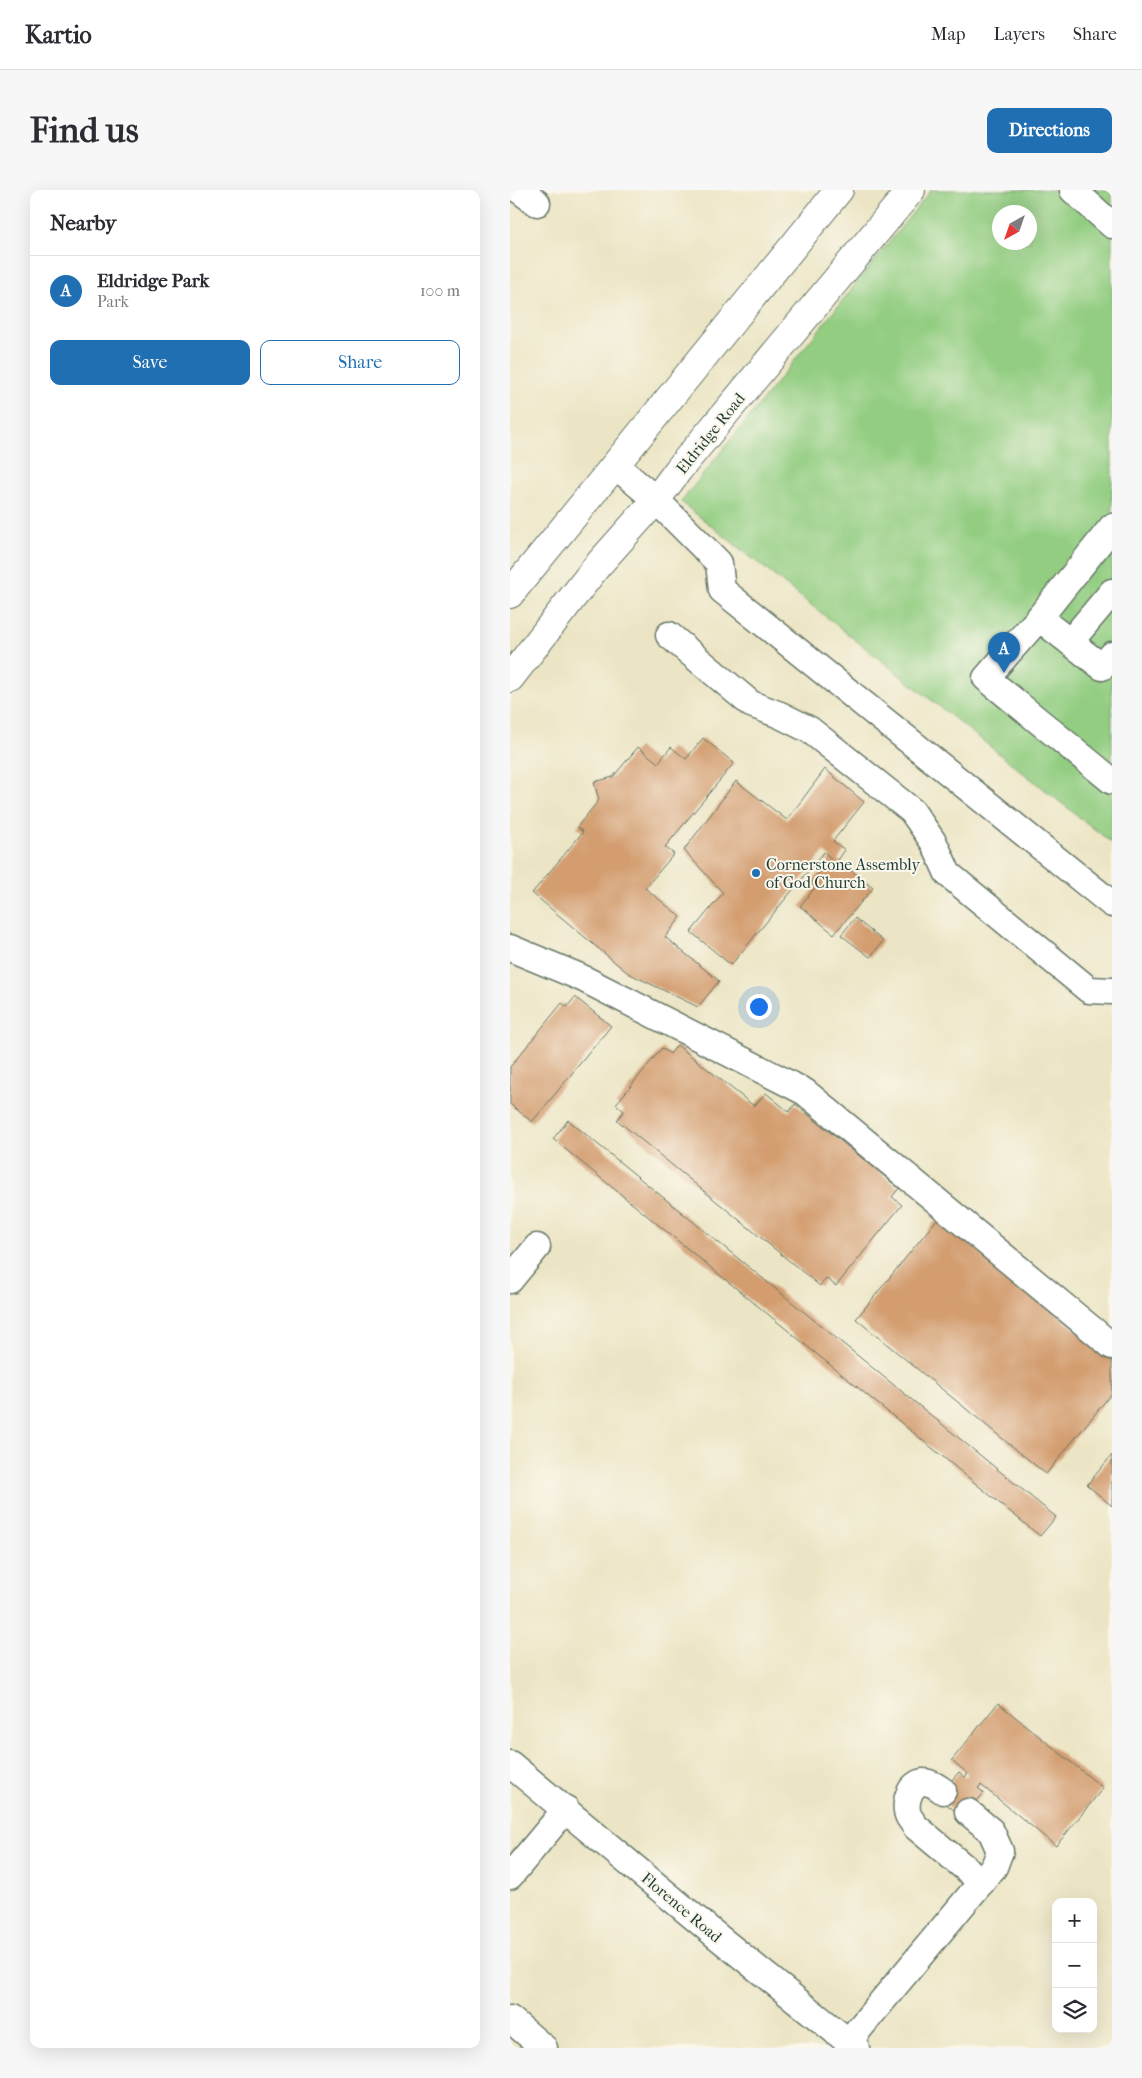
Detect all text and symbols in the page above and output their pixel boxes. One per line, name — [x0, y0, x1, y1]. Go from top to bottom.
text: Kartio — [25, 21, 92, 49]
text: Map — [931, 24, 965, 45]
text: Layers — [993, 24, 1045, 45]
text: Share — [1073, 24, 1117, 45]
button: Directions — [987, 108, 1112, 153]
text: Find us — [30, 110, 139, 151]
north arrow — [992, 205, 1037, 250]
text: Nearby — [50, 211, 116, 235]
text: Eldridge Park — [97, 270, 209, 292]
text: A — [61, 281, 71, 300]
text: 100 m — [420, 281, 460, 300]
text: Park — [97, 292, 129, 311]
button: Save — [50, 340, 250, 385]
button: Share — [260, 340, 460, 385]
street label: Eldridge Road — [672, 389, 749, 478]
pin: A — [988, 632, 1020, 673]
place label: Cornerstone Assembly of God Church — [766, 855, 920, 892]
marker: Cornerstone Assembly of God Church — [750, 867, 762, 879]
your location — [746, 994, 772, 1020]
street label: Florence Road — [638, 1868, 726, 1947]
map controls — [1052, 1898, 1097, 2033]
button: + — [1052, 1898, 1097, 1943]
button: − — [1052, 1943, 1097, 1988]
button: layers — [1052, 1988, 1097, 2033]

